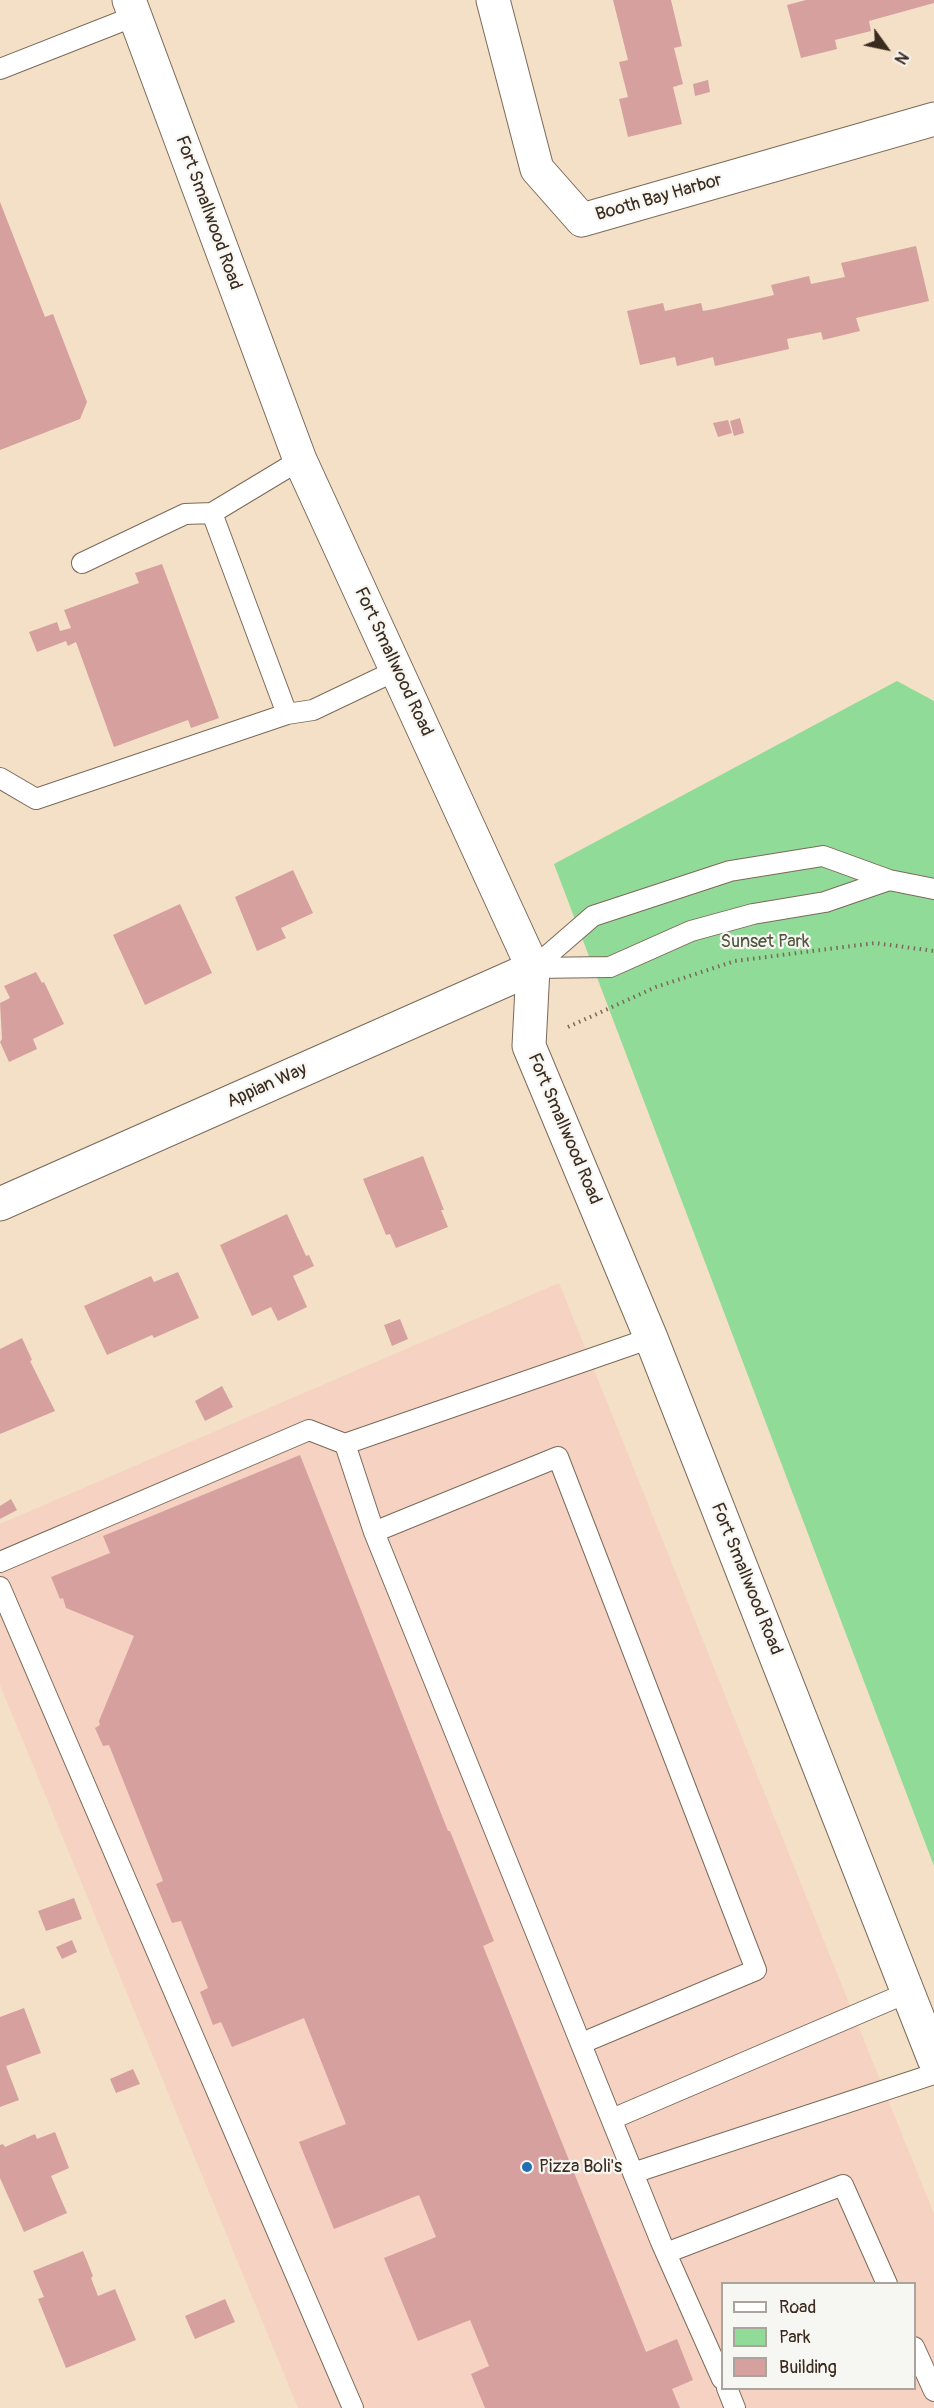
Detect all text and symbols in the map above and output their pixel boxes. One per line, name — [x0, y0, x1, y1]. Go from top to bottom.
north arrow — [856, 18, 916, 78]
text: N — [890, 48, 912, 68]
street label: Fort Smallwood Road — [170, 133, 246, 293]
street label: Booth Bay Harbor — [593, 170, 725, 226]
street label: Fort Smallwood Road — [349, 584, 437, 740]
park label: Sunset Park — [721, 931, 809, 953]
street label: Fort Smallwood Road — [522, 1050, 606, 1208]
street label: Appian Way — [224, 1059, 310, 1113]
street label: Fort Smallwood Road — [706, 1500, 786, 1658]
place label: Pizza Boli's — [539, 2156, 622, 2178]
marker: Pizza Boli's — [520, 2160, 534, 2174]
legend — [721, 2282, 916, 2390]
text: Road — [779, 2296, 816, 2319]
text: Park — [779, 2326, 811, 2349]
text: Building — [779, 2356, 837, 2379]

